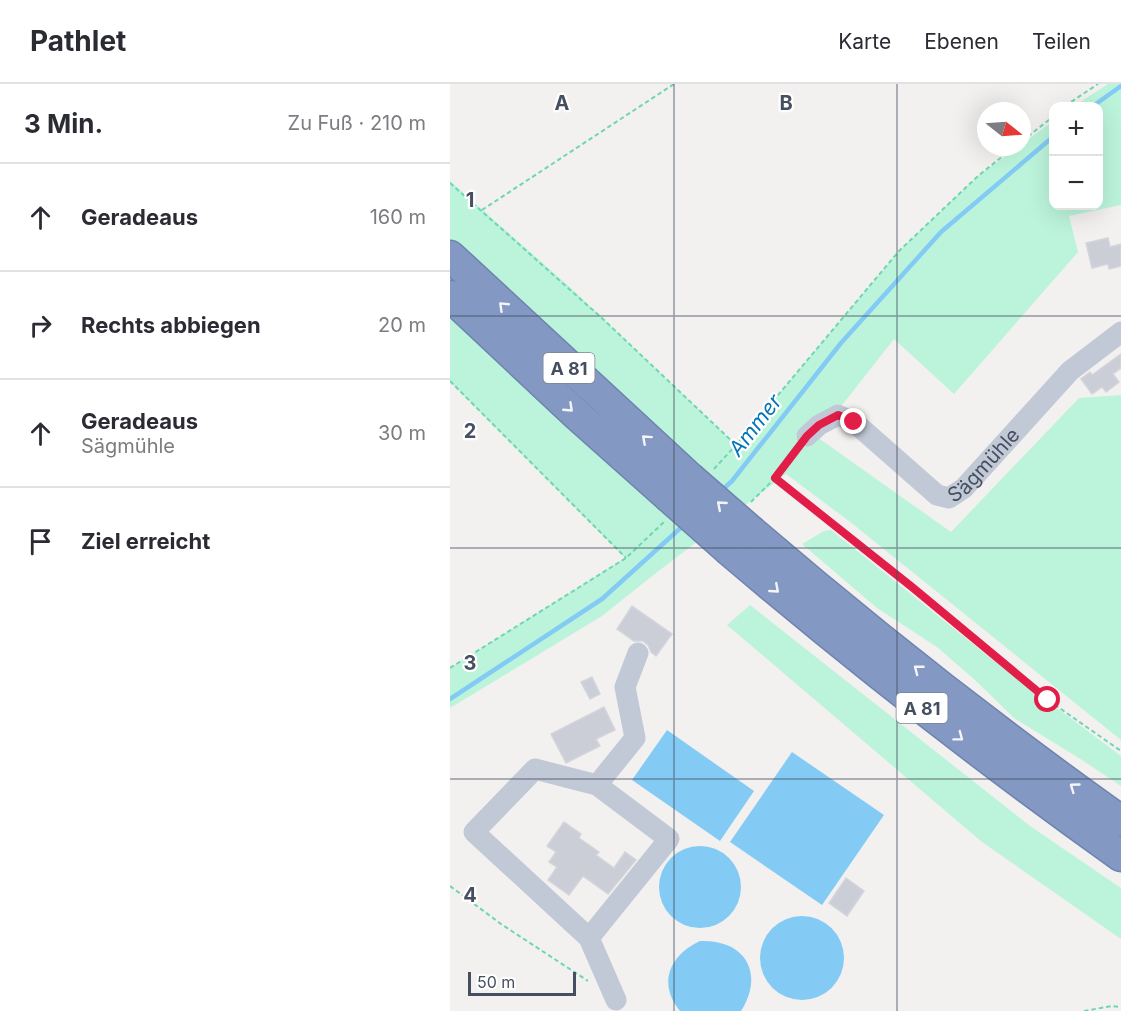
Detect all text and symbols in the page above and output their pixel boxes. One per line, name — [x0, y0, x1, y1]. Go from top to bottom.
text: Pathlet — [30, 24, 126, 58]
text: Karte — [838, 29, 891, 54]
text: Ebenen — [924, 29, 999, 54]
text: Teilen — [1032, 29, 1091, 54]
text: A — [555, 91, 570, 115]
text: B — [779, 91, 793, 115]
north arrow — [977, 102, 1031, 156]
map controls — [1049, 102, 1103, 210]
button: + — [1049, 102, 1103, 156]
text: 3 Min. — [24, 108, 103, 139]
text: Zu Fuß · 210 m — [288, 111, 426, 135]
button: − — [1049, 156, 1103, 210]
text: 1 — [466, 188, 474, 212]
icon: ahead — [24, 201, 57, 234]
text: Geradeaus — [81, 204, 198, 230]
text: 160 m — [370, 205, 426, 229]
one-way arrow — [499, 302, 510, 313]
icon: right — [24, 309, 57, 342]
text: Rechts abbiegen — [81, 312, 261, 338]
text: 20 m — [378, 313, 426, 337]
road number: A 81 — [544, 353, 594, 383]
water label: Ammer — [723, 388, 787, 462]
one-way arrow — [563, 401, 573, 412]
text: Geradeaus — [81, 408, 198, 434]
route end — [840, 408, 866, 434]
icon: ahead — [24, 417, 57, 450]
text: 2 — [464, 419, 476, 443]
text: 30 m — [378, 421, 426, 445]
street label: Sägmühle — [943, 423, 1025, 508]
text: Sägmühle — [81, 434, 175, 458]
one-way arrow — [642, 435, 653, 446]
one-way arrow — [717, 501, 728, 512]
icon: arrive — [24, 525, 57, 558]
text: Ziel erreicht — [81, 528, 210, 554]
one-way arrow — [768, 581, 779, 592]
text: 3 — [464, 651, 476, 675]
one-way arrow — [914, 666, 925, 677]
route start — [1034, 686, 1060, 712]
road number: A 81 — [896, 693, 948, 723]
one-way arrow — [953, 730, 964, 741]
one-way arrow — [1069, 783, 1080, 794]
text: 4 — [463, 883, 477, 907]
scale bar — [468, 969, 576, 996]
text: 50 m — [477, 972, 515, 992]

